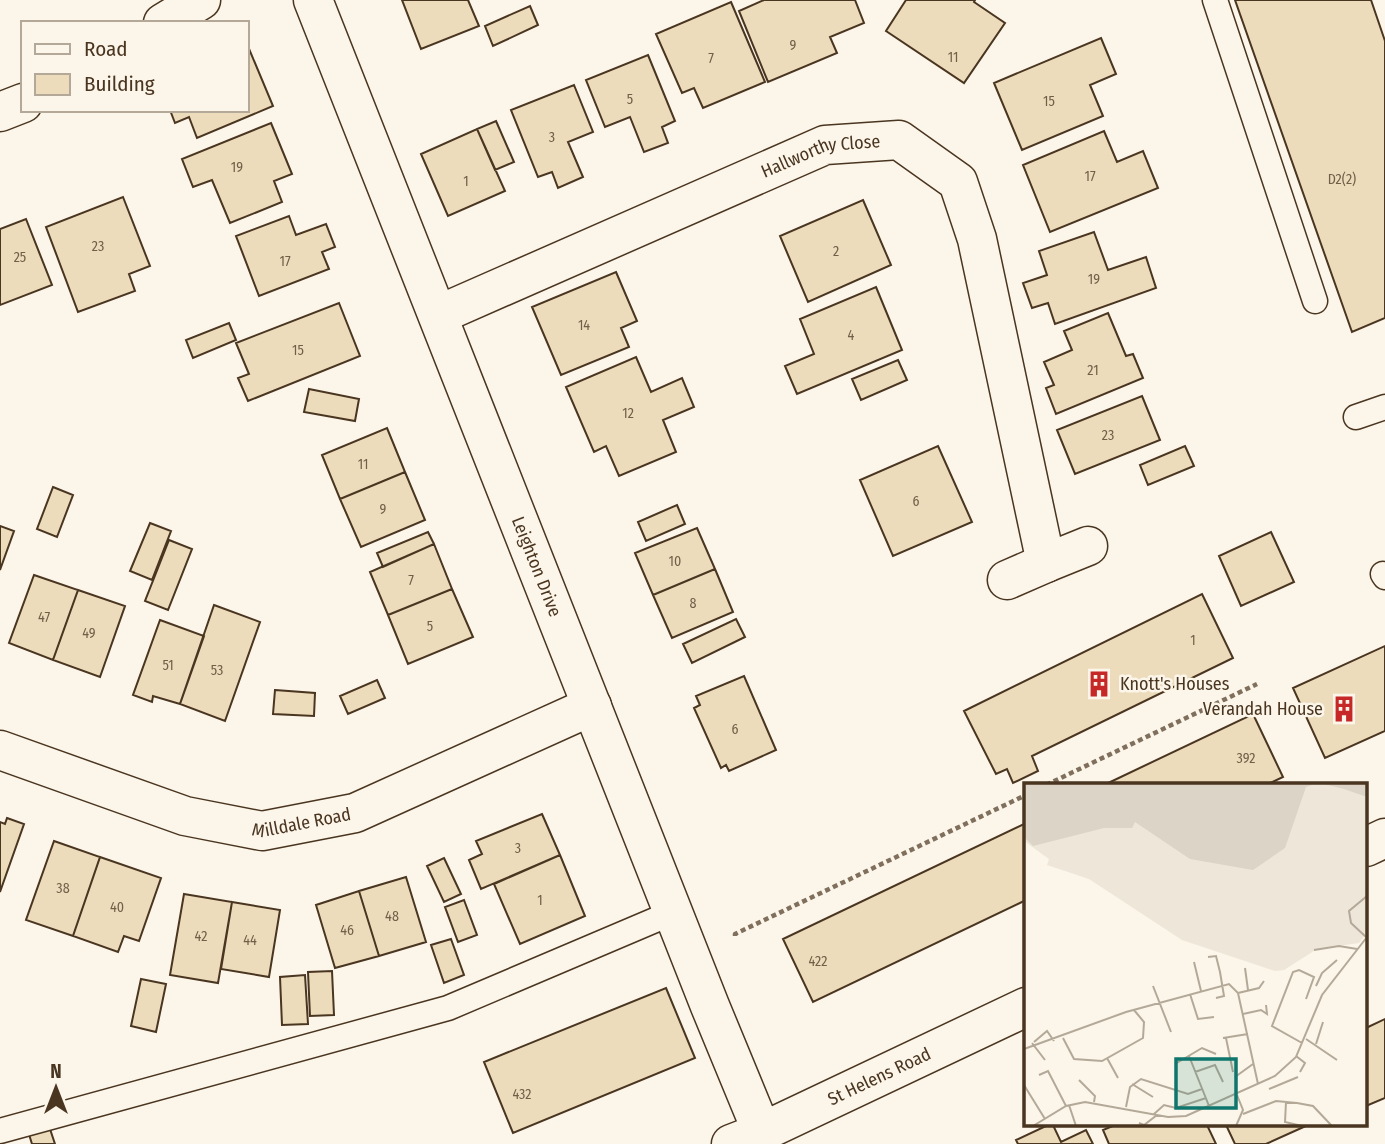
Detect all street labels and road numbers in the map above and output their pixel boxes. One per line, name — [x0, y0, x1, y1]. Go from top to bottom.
street label: Hallworthy Close — [758, 130, 881, 183]
street label: Leighton Drive — [507, 513, 566, 620]
street label: Milldale Road — [250, 803, 353, 842]
street label: St Helens Road — [824, 1043, 934, 1110]

